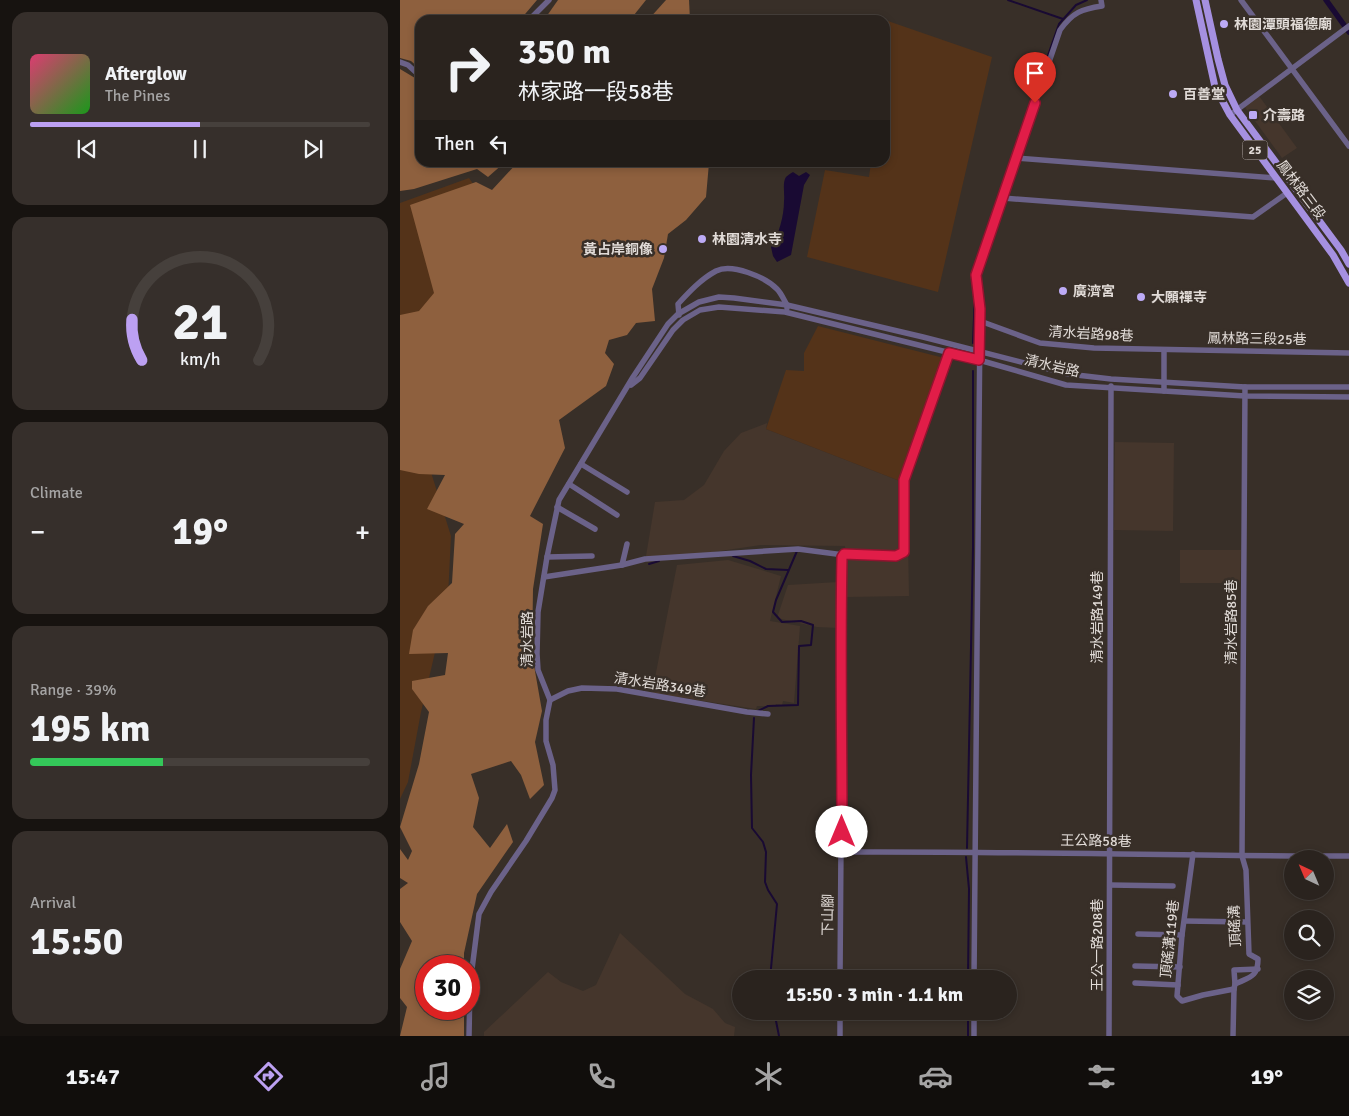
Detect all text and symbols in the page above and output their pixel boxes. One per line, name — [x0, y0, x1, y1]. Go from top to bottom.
place label: 林園潭頭福德廟 — [1234, 16, 1332, 33]
marker: 林園潭頭福德廟 — [1218, 18, 1230, 30]
text: 350 m — [518, 30, 611, 73]
icon: right — [435, 35, 500, 100]
pin — [1014, 52, 1056, 103]
icon: arrive — [1021, 59, 1049, 87]
text: Afterglow — [105, 62, 187, 86]
text: 林家路一段58巷 — [518, 78, 674, 105]
text: The Pines — [105, 86, 170, 106]
place label: 百善堂 — [1183, 86, 1225, 103]
marker: 百善堂 — [1167, 88, 1179, 100]
place label: 介壽路 — [1263, 107, 1305, 124]
marker: 介壽路 — [1247, 109, 1259, 121]
icon: left — [485, 130, 513, 158]
text: Then — [435, 132, 475, 156]
icon: previous — [73, 135, 101, 163]
icon: pause — [186, 135, 214, 163]
icon: next — [299, 135, 327, 163]
road number: 25 — [1242, 140, 1268, 160]
street label: 鳳林路三段 — [1273, 157, 1329, 223]
place label: 林園清水寺 — [712, 231, 782, 248]
marker: 林園清水寺 — [696, 233, 708, 245]
place label: 黃占岸銅像 — [583, 241, 653, 258]
marker: 黃占岸銅像 — [657, 243, 669, 255]
place label: 廣濟宮 — [1073, 283, 1115, 300]
marker: 廣濟宮 — [1057, 285, 1069, 297]
place label: 大願禪寺 — [1151, 289, 1207, 306]
text: 21 — [172, 290, 228, 354]
marker: 大願禪寺 — [1135, 291, 1147, 303]
street label: 清水岩路98巷 — [1048, 323, 1134, 345]
street label: 鳳林路三段25巷 — [1207, 330, 1307, 348]
text: km/h — [180, 348, 220, 370]
street label: 清水岩路 — [1023, 351, 1081, 381]
text: Climate — [30, 483, 83, 503]
text: 19° — [172, 508, 228, 555]
text: − — [30, 515, 45, 549]
text: + — [355, 515, 370, 549]
street label: 清水岩路149巷 — [1089, 571, 1106, 663]
street label: 清水岩路85巷 — [1223, 579, 1240, 665]
street label: 清水岩路 — [519, 611, 536, 667]
street label: 清水岩路349巷 — [613, 669, 707, 701]
text: Range · 39% — [30, 680, 116, 700]
text: 195 km — [30, 705, 151, 752]
position arrow — [815, 805, 867, 857]
street label: 王公路58巷 — [1060, 832, 1132, 850]
north arrow — [1284, 850, 1334, 900]
map controls — [1284, 850, 1334, 1020]
text: Arrival — [30, 893, 76, 913]
street label: 下山腳 — [819, 894, 837, 936]
street label: 王公一路208巷 — [1089, 899, 1106, 991]
street label: 頂磘溝119巷 — [1157, 899, 1183, 979]
street label: 頂磘溝 — [1225, 905, 1245, 947]
button: search — [1284, 910, 1334, 960]
text: 15:50 — [30, 918, 123, 965]
speed limit sign: 30 — [415, 955, 480, 1020]
button: layers — [1284, 970, 1334, 1020]
text: 15:50 · 3 min · 1.1 km — [786, 983, 963, 1007]
icon: directions — [251, 1059, 286, 1094]
icon: music — [418, 1059, 453, 1094]
icon: phone — [584, 1059, 619, 1094]
icon: climate — [751, 1059, 786, 1094]
icon: car — [918, 1059, 953, 1094]
icon: filters — [1084, 1059, 1119, 1094]
text: 15:47 — [66, 1063, 120, 1090]
text: 19° — [1251, 1063, 1283, 1090]

